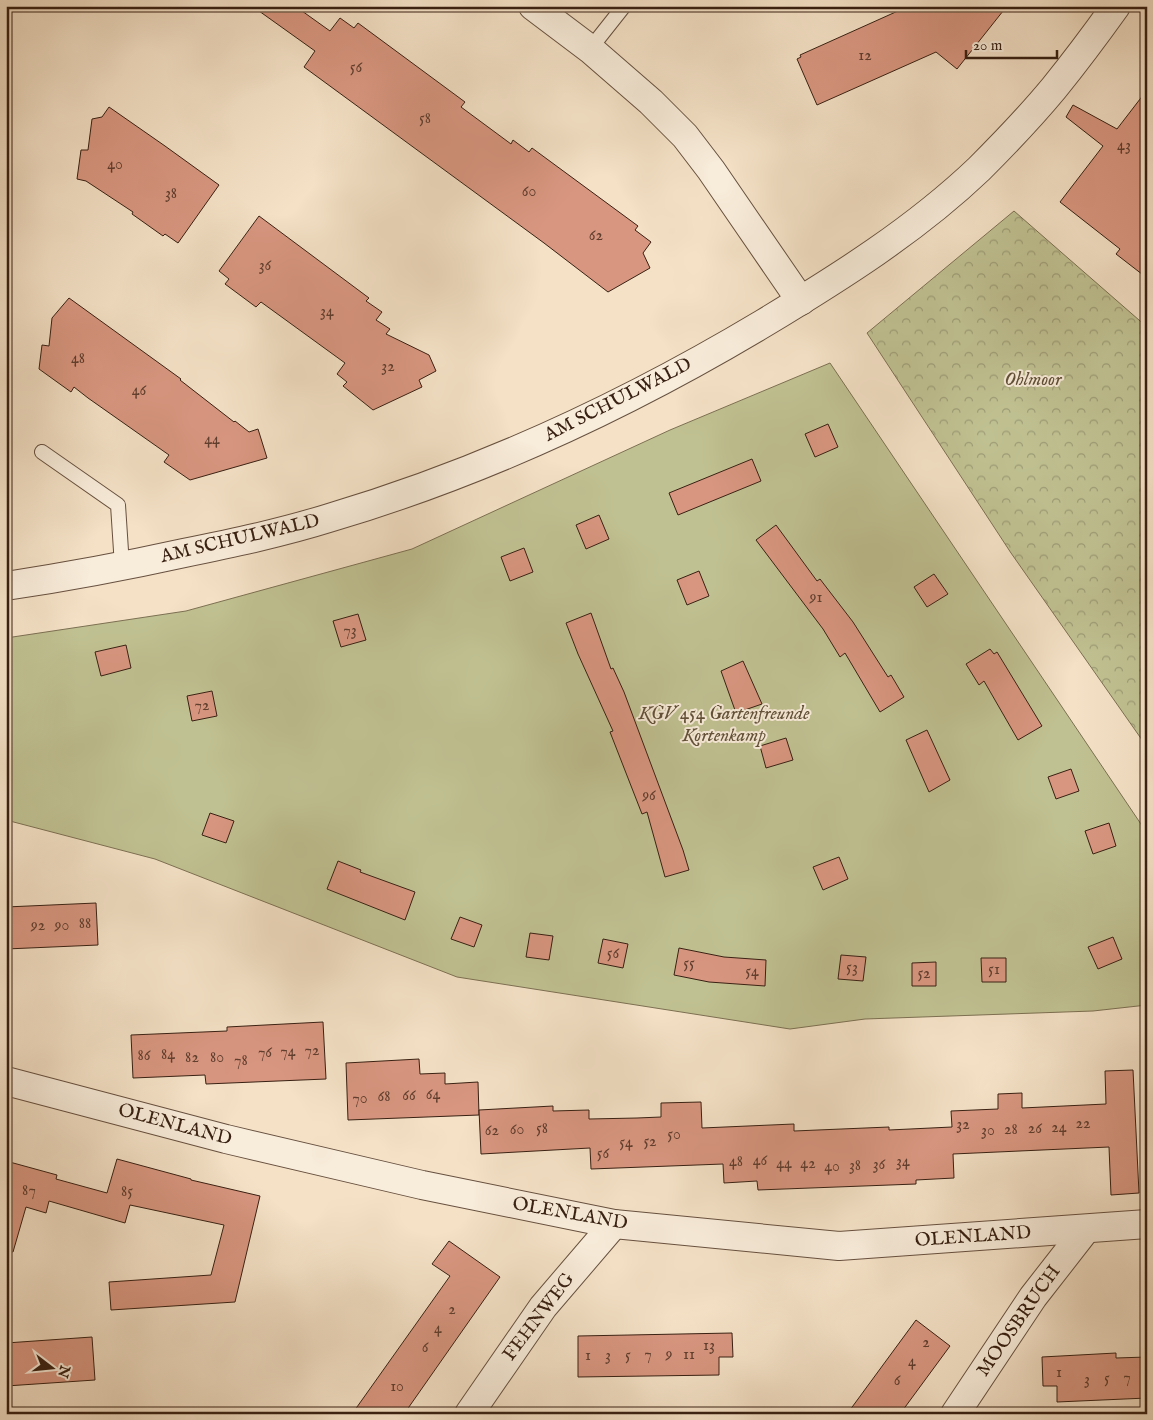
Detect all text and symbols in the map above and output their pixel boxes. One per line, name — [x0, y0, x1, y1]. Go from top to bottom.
scale bar — [966, 28, 1057, 60]
text: 20 m — [973, 36, 1003, 55]
house number: 12 — [858, 46, 872, 66]
house number: 56 — [350, 58, 363, 78]
house number: 58 — [419, 109, 431, 129]
house number: 43 — [1117, 136, 1131, 156]
house number: 40 — [107, 155, 123, 175]
house number: 60 — [522, 182, 536, 202]
house number: 38 — [165, 184, 177, 204]
house number: 62 — [589, 226, 603, 246]
house number: 36 — [259, 256, 272, 276]
house number: 34 — [320, 302, 334, 322]
house number: 48 — [71, 349, 85, 369]
street label: AM SCHULWALD — [539, 352, 696, 448]
house number: 32 — [381, 357, 395, 377]
park label: Ohlmoor — [1005, 368, 1063, 392]
house number: 46 — [132, 381, 147, 401]
house number: 44 — [204, 430, 220, 450]
street label: AM SCHULWALD — [157, 509, 322, 569]
house number: 91 — [809, 588, 822, 608]
house number: 73 — [343, 621, 357, 641]
house number: 72 — [195, 696, 210, 716]
park label: KGV 454 Gartenfreunde Kortenkamp — [637, 702, 810, 748]
house number: 96 — [641, 786, 656, 806]
house number: 88 — [79, 914, 91, 934]
house number: 92 — [30, 916, 45, 936]
house number: 90 — [54, 916, 70, 936]
house number: 56 — [607, 944, 620, 964]
house number: 55 — [683, 954, 695, 974]
house number: 53 — [846, 958, 858, 978]
house number: 51 — [988, 960, 1000, 980]
house number: 54 — [745, 962, 759, 982]
house number: 52 — [917, 964, 931, 984]
house number: 72 — [305, 1041, 320, 1061]
house number: 74 — [280, 1042, 296, 1062]
house number: 76 — [258, 1043, 272, 1063]
house number: 84 — [161, 1045, 175, 1065]
house number: 86 — [137, 1046, 151, 1066]
house number: 82 — [185, 1048, 199, 1068]
house number: 80 — [210, 1048, 224, 1068]
house number: 78 — [234, 1051, 248, 1071]
house number: 64 — [426, 1085, 440, 1105]
house number: 66 — [402, 1086, 416, 1106]
house number: 68 — [377, 1087, 391, 1107]
house number: 70 — [352, 1089, 368, 1109]
street label: OLENLAND — [116, 1098, 234, 1152]
house number: 22 — [1075, 1114, 1091, 1134]
house number: 32 — [956, 1115, 970, 1135]
house number: 24 — [1051, 1118, 1067, 1138]
house number: 58 — [536, 1119, 548, 1139]
house number: 26 — [1028, 1119, 1042, 1139]
house number: 60 — [510, 1120, 524, 1140]
house number: 28 — [1004, 1120, 1018, 1140]
house number: 62 — [485, 1121, 499, 1141]
house number: 30 — [981, 1121, 995, 1141]
house number: 50 — [667, 1125, 681, 1145]
house number: 52 — [643, 1132, 657, 1152]
house number: 54 — [619, 1133, 633, 1153]
house number: 56 — [597, 1144, 610, 1164]
house number: 46 — [753, 1151, 768, 1171]
house number: 48 — [729, 1152, 743, 1172]
house number: 34 — [896, 1152, 910, 1172]
house number: 44 — [776, 1154, 792, 1174]
house number: 42 — [800, 1154, 816, 1174]
house number: 36 — [873, 1155, 886, 1175]
house number: 38 — [849, 1156, 861, 1176]
house number: 40 — [824, 1157, 840, 1177]
house number: 87 — [22, 1181, 36, 1201]
house number: 85 — [121, 1182, 133, 1202]
street label: OLENLAND — [510, 1192, 630, 1236]
street label: OLENLAND — [914, 1221, 1032, 1253]
street label: MOOSBRUCH — [972, 1261, 1066, 1381]
street label: FEHNWEG — [498, 1268, 580, 1366]
house number: 2 — [448, 1300, 456, 1320]
house number: 4 — [434, 1319, 442, 1339]
house number: 2 — [922, 1333, 930, 1353]
house number: 13 — [703, 1336, 715, 1356]
house number: 6 — [422, 1338, 429, 1358]
north arrow — [28, 1342, 78, 1392]
house number: 7 — [644, 1345, 652, 1365]
house number: 9 — [665, 1345, 673, 1365]
house number: 11 — [683, 1345, 695, 1365]
house number: 1 — [585, 1346, 591, 1366]
house number: 3 — [605, 1346, 611, 1366]
house number: 5 — [625, 1346, 631, 1366]
house number: 4 — [908, 1352, 916, 1372]
text: N — [53, 1362, 74, 1380]
house number: 1 — [1056, 1363, 1062, 1383]
house number: 7 — [1123, 1368, 1131, 1388]
house number: 5 — [1104, 1369, 1110, 1389]
house number: 3 — [1084, 1370, 1090, 1390]
house number: 6 — [894, 1371, 901, 1391]
house number: 10 — [390, 1377, 404, 1397]

